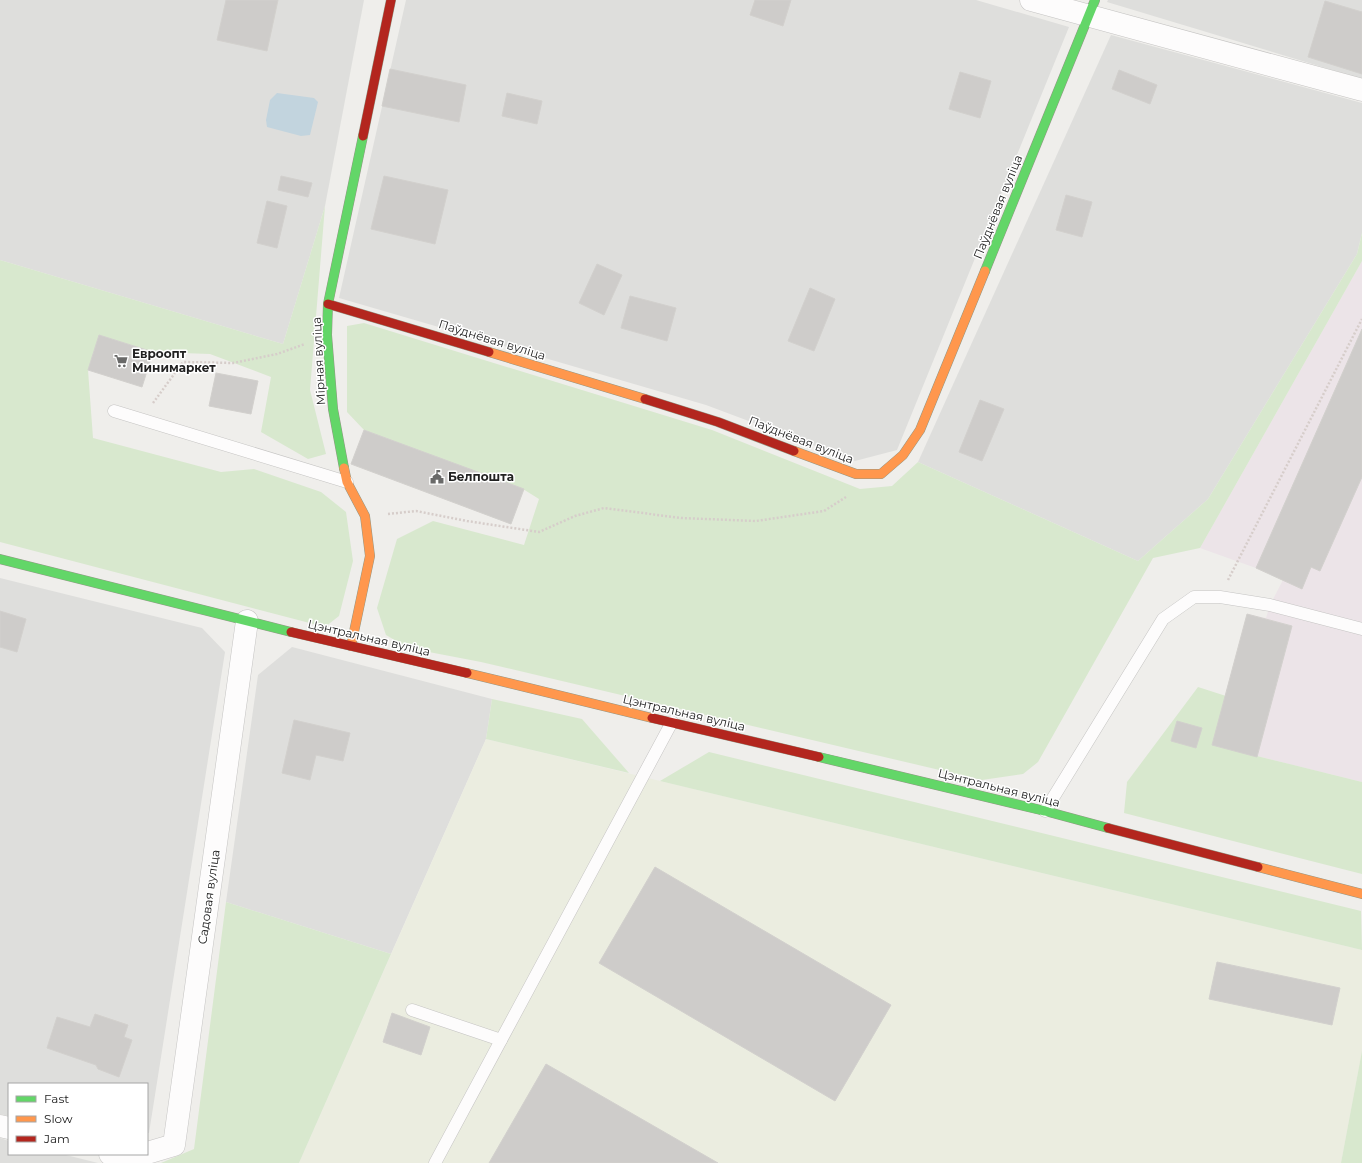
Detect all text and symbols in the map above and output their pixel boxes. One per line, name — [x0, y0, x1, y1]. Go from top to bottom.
street label: Паўднёвая вуліца — [970, 152, 1025, 261]
street label: Паўднёвая вуліца — [437, 316, 547, 363]
street label: Мірная вуліца — [309, 317, 328, 406]
place label: Евроопт Минимаркет — [132, 346, 216, 375]
supermarket icon: Евроопт Минимаркет — [113, 353, 129, 369]
street label: Паўднёвая вуліца — [747, 413, 856, 466]
public building icon: Белпошта — [429, 469, 445, 485]
place label: Белпошта — [448, 469, 514, 484]
street label: Цэнтральная вуліца — [306, 616, 432, 659]
street label: Цэнтральная вуліца — [621, 691, 747, 734]
street label: Цэнтральная вуліца — [936, 765, 1062, 810]
street label: Садовая вуліца — [194, 849, 223, 945]
legend — [8, 1083, 148, 1155]
text: Fast — [44, 1091, 69, 1106]
text: Slow — [44, 1111, 73, 1126]
text: Jam — [43, 1131, 70, 1146]

